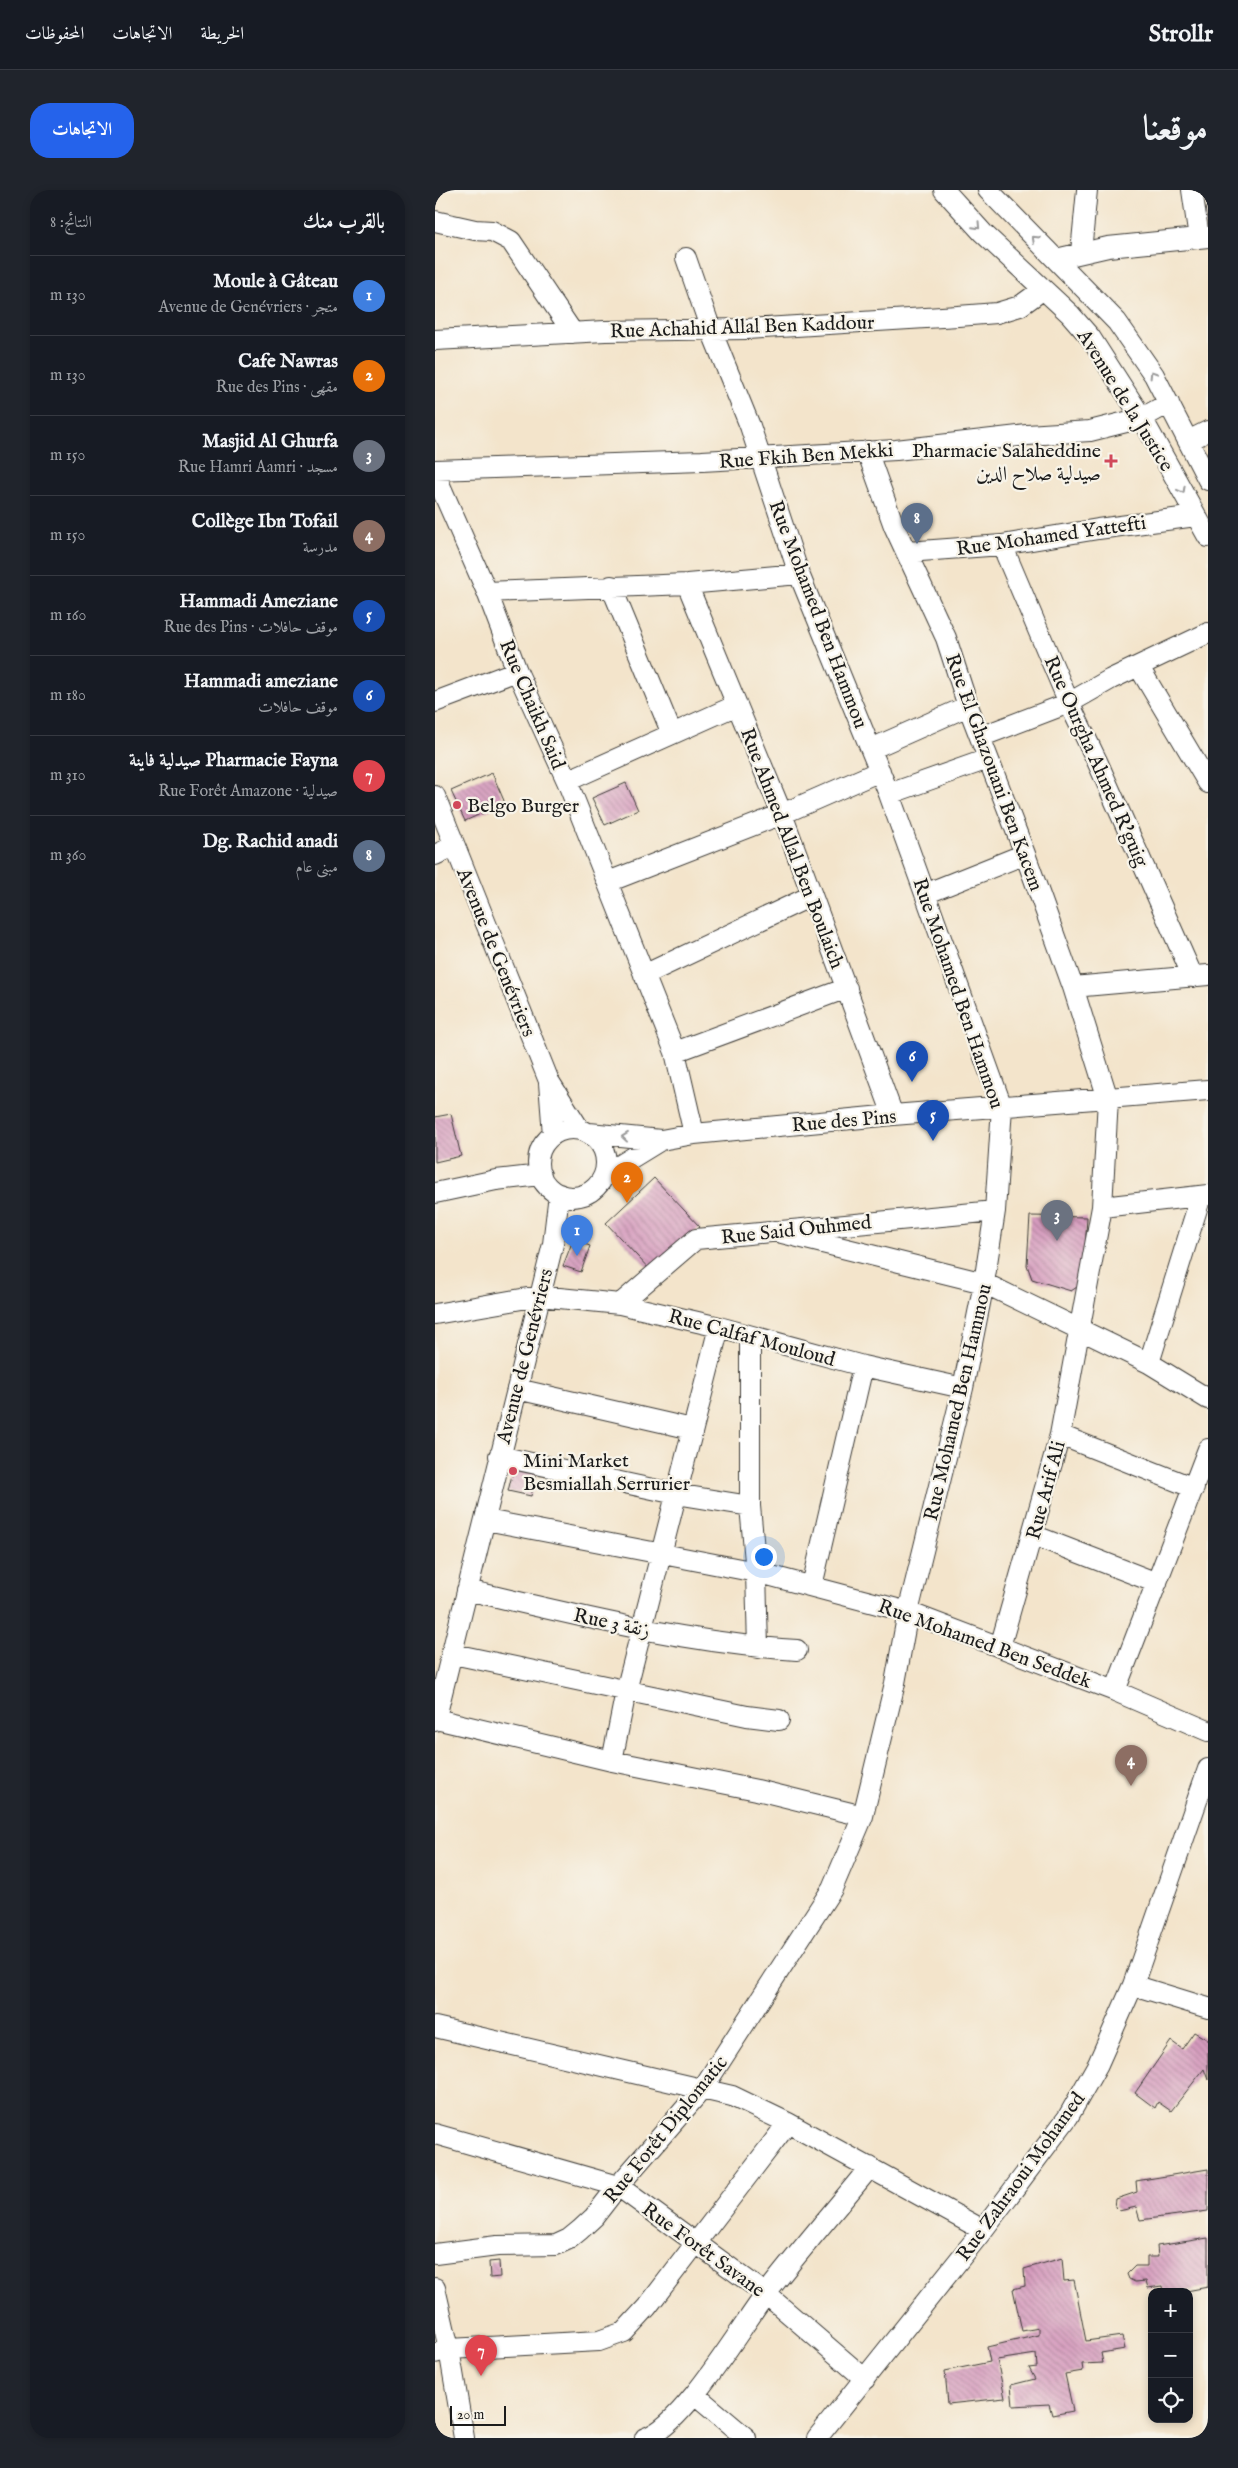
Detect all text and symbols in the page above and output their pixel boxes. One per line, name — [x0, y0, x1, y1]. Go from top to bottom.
text: Strollr — [1149, 19, 1213, 50]
text: المحفوظات — [25, 23, 84, 46]
text: الاتجاهات — [112, 23, 172, 46]
text: الخريطة — [200, 23, 244, 46]
button: الاتجاهات — [30, 103, 134, 158]
text: موقعنا — [1143, 107, 1208, 152]
text: بالقرب منك — [303, 209, 385, 236]
text: النتائج: 8 — [50, 213, 92, 233]
one-way arrow — [971, 221, 980, 230]
one-way arrow — [1032, 236, 1041, 245]
text: Moule à Gâteau — [213, 270, 338, 294]
text: 130 m — [50, 286, 86, 306]
text: 1 — [366, 286, 372, 306]
text: متجر · Avenue de Genévriers — [158, 298, 338, 318]
street label: Rue Achahid Allal Ben Kaddour — [609, 310, 875, 345]
street label: Avenue de la Justice — [1070, 324, 1179, 477]
text: Cafe Nawras — [238, 350, 338, 374]
text: 130 m — [50, 366, 86, 386]
text: 2 — [365, 366, 373, 386]
one-way arrow — [1150, 371, 1160, 380]
text: مقهى · Rue des Pins — [216, 378, 338, 398]
text: Masjid Al Ghurfa — [202, 430, 338, 454]
street label: Rue Fkih Ben Mekki — [718, 438, 894, 475]
place label: Pharmacie Salaheddine صيدلية صلاح الدين — [912, 439, 1101, 491]
text: 150 m — [50, 446, 85, 466]
text: 3 — [366, 446, 372, 466]
marker: Pharmacie Salaheddine صيدلية صلاح الدين — [1105, 455, 1117, 467]
text: مسجد · Rue Hamri Aamri — [178, 458, 338, 478]
one-way arrow — [1176, 485, 1186, 494]
street label: Rue Mohamed Ben Hammou — [763, 497, 873, 732]
pin: 8 — [901, 503, 933, 544]
text: Collège Ibn Tofail — [192, 510, 338, 534]
street label: Rue Mohamed Yattefti — [955, 511, 1148, 562]
text: 150 m — [50, 526, 85, 546]
text: 4 — [365, 526, 373, 546]
text: مدرسة — [303, 538, 338, 558]
text: Hammadi Ameziane — [179, 590, 338, 614]
text: 160 m — [50, 606, 86, 626]
text: 5 — [366, 606, 372, 626]
text: موقف حافلات · Rue des Pins — [164, 618, 338, 638]
street label: Rue Chaikh Said — [493, 636, 570, 774]
street label: Rue El Ghazouani Ben Kacem — [939, 650, 1048, 895]
street label: Rue Ourgha Ahmed R'guig — [1038, 652, 1154, 872]
text: Hammadi ameziane — [184, 670, 338, 694]
text: 180 m — [50, 686, 86, 706]
text: 6 — [366, 686, 372, 706]
text: موقف حافلات — [258, 698, 338, 718]
street label: Rue Ahmed Allal Ben Boulaich — [734, 725, 849, 973]
text: Pharmacie Fayna صيدلية فاينة — [129, 749, 338, 773]
text: 310 m — [50, 766, 86, 786]
text: 7 — [365, 766, 373, 786]
text: صيدلية · Rue Forêt Amazone — [158, 782, 338, 802]
place label: Belgo Burger — [467, 794, 580, 819]
marker: Belgo Burger — [451, 799, 463, 811]
text: Dg. Rachid anadi — [202, 830, 338, 854]
text: 360 m — [50, 846, 86, 866]
text: 8 — [366, 846, 372, 866]
text: مبنى عام — [296, 858, 338, 878]
street label: Avenue de Genévriers — [450, 864, 541, 1041]
street label: Rue Mohamed Ben Hammou — [906, 875, 1009, 1112]
pin: 6 — [896, 1041, 928, 1082]
pin: 5 — [917, 1100, 949, 1141]
street label: Rue des Pins — [791, 1104, 897, 1139]
one-way arrow — [620, 1132, 628, 1143]
pin: 2 — [611, 1162, 643, 1203]
pin: 3 — [1041, 1200, 1073, 1241]
street label: Rue Said Ouhmed — [720, 1210, 873, 1251]
pin: 1 — [561, 1215, 593, 1256]
street label: Avenue de Genévriers — [491, 1266, 559, 1448]
street label: Rue Mohamed Ben Hammou — [919, 1281, 998, 1523]
street label: Rue Calfaf Mouloud — [665, 1304, 838, 1373]
street label: Rue Arif Ali — [1021, 1438, 1072, 1543]
place label: Mini Market Besmiallah Serrurier — [523, 1449, 691, 1497]
marker: Mini Market Besmiallah Serrurier — [507, 1465, 519, 1477]
your location — [751, 1544, 777, 1570]
street label: Rue Mohamed Ben Seddek — [874, 1594, 1095, 1695]
street label: Rue 3 زنقة — [571, 1603, 652, 1644]
pin: 4 — [1115, 1745, 1147, 1786]
street label: Rue Forêt Diplomatic — [599, 2051, 733, 2209]
street label: Rue Zahraoui Mohamed — [951, 2087, 1091, 2266]
street label: Rue Forêt Savane — [637, 2197, 770, 2303]
map controls — [1148, 2288, 1193, 2423]
button: + — [1148, 2288, 1193, 2333]
button: − — [1148, 2333, 1193, 2378]
pin: 7 — [465, 2335, 497, 2376]
button: locate — [1148, 2378, 1193, 2423]
scale bar — [450, 2403, 506, 2426]
text: 20 m — [457, 2406, 484, 2424]

